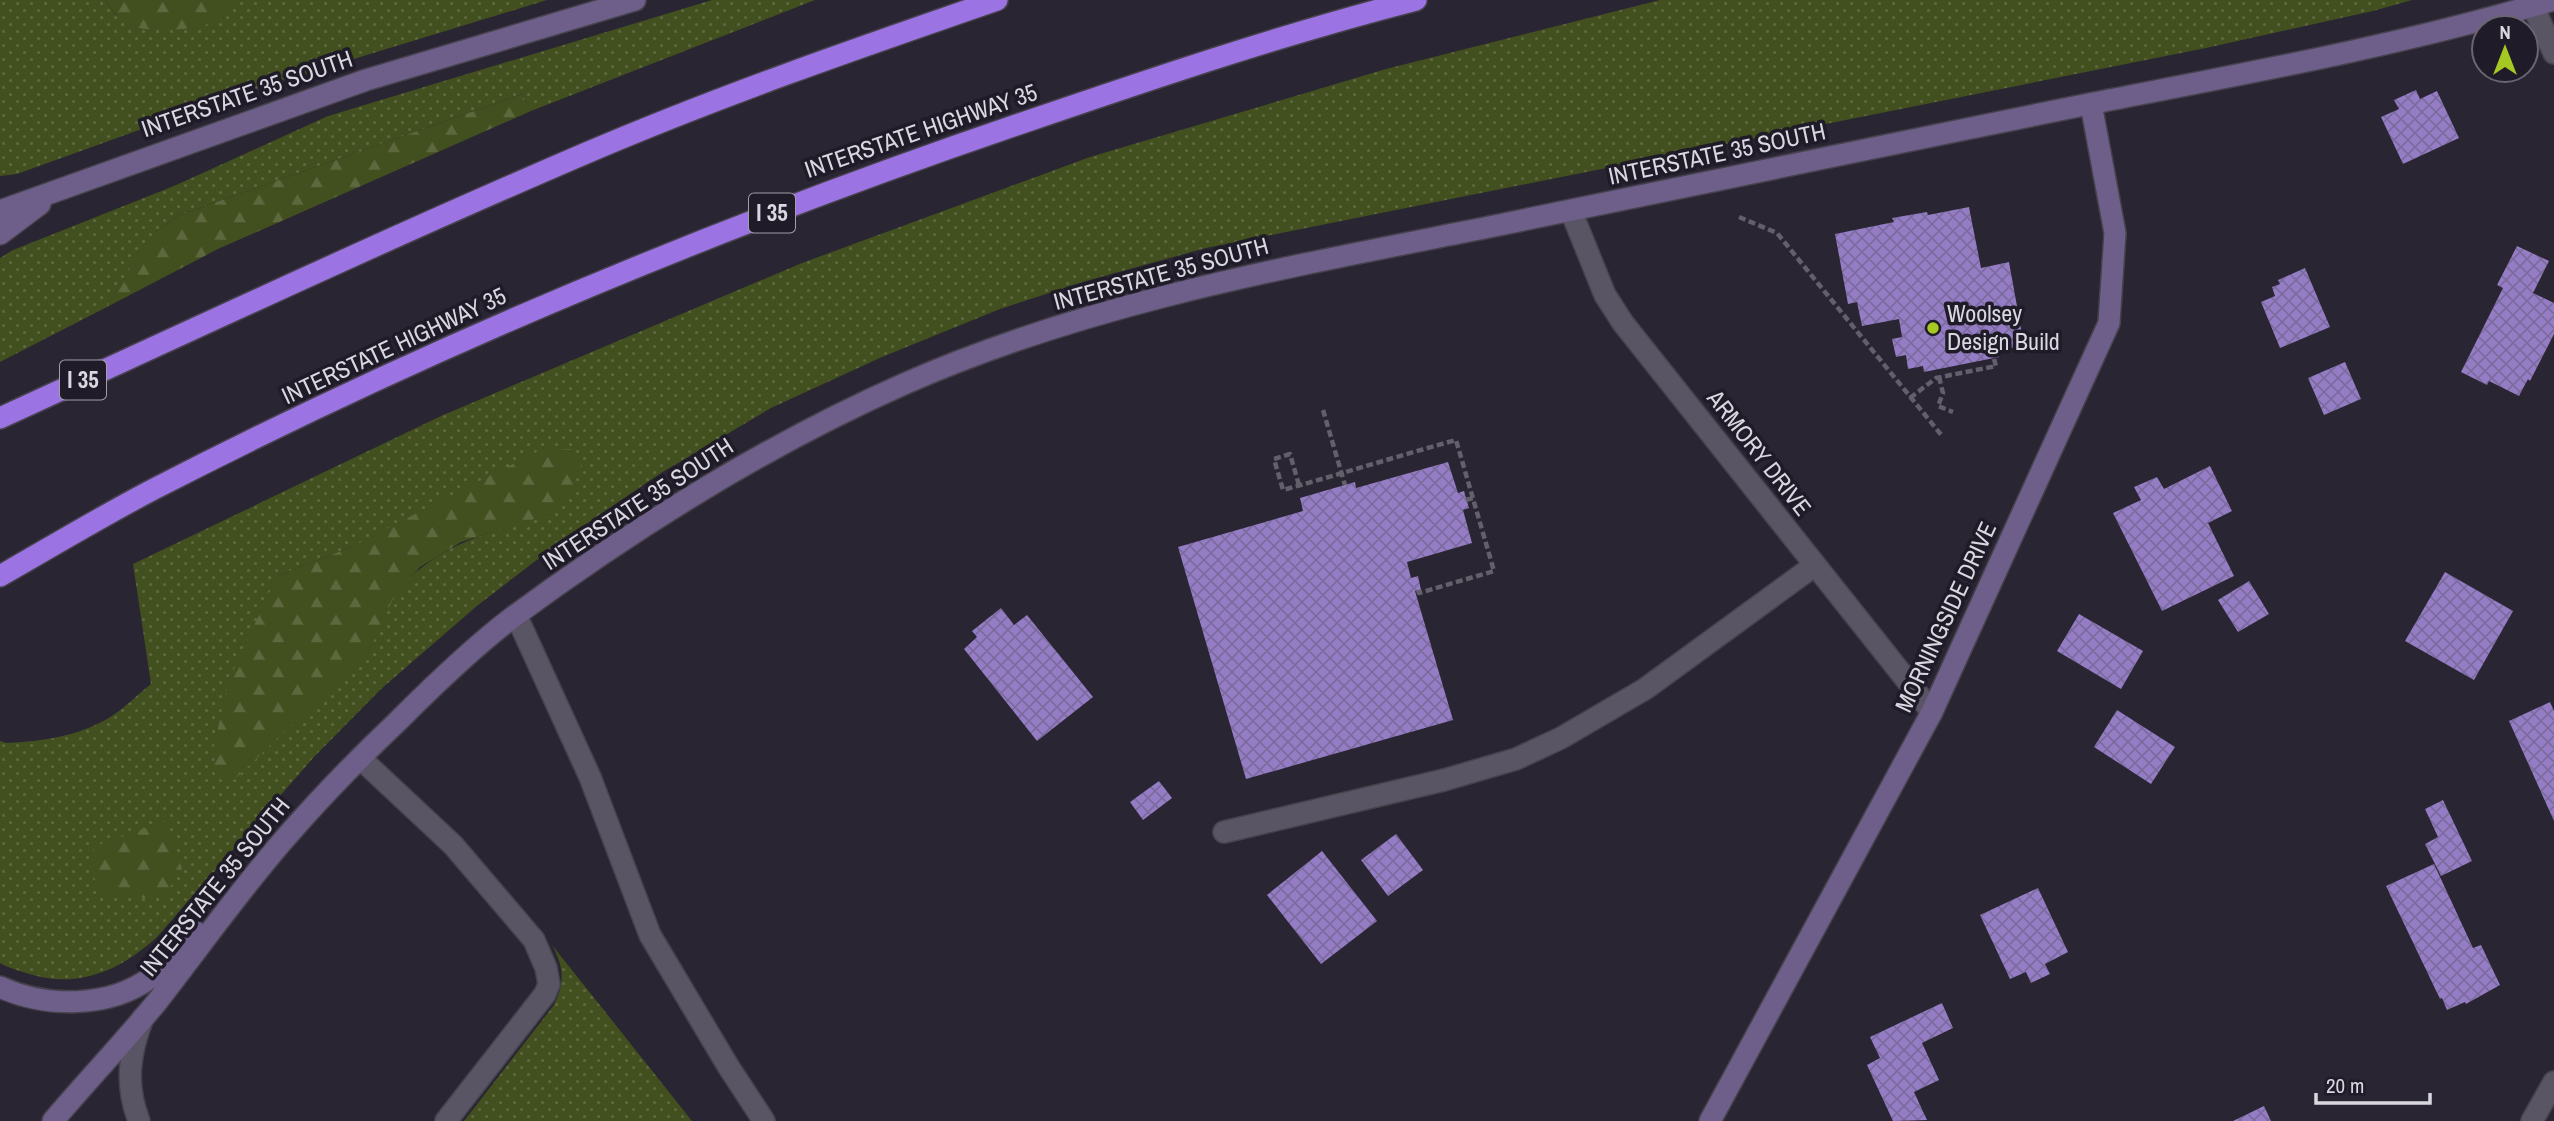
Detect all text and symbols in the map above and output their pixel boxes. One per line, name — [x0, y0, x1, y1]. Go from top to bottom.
north arrow — [2470, 14, 2540, 84]
text: N — [2499, 19, 2511, 45]
street label: INTERSTATE 35 SOUTH — [137, 42, 357, 144]
street label: INTERSTATE HIGHWAY 35 — [800, 75, 1041, 185]
street label: INTERSTATE 35 SOUTH — [1605, 114, 1828, 192]
road number: I 35 — [749, 194, 795, 232]
street label: INTERSTATE 35 SOUTH — [1050, 229, 1272, 317]
street label: INTERSTATE HIGHWAY 35 — [276, 279, 511, 411]
place label: Woolsey Design Build — [1947, 297, 2060, 357]
marker: Woolsey Design Build — [1925, 320, 1941, 336]
road number: I 35 — [60, 360, 106, 400]
street label: ARMORY DRIVE — [1700, 382, 1819, 522]
street label: INTERSTATE 35 SOUTH — [536, 429, 739, 577]
street label: MORNINGSIDE DRIVE — [1887, 516, 2003, 717]
street label: INTERSTATE 35 SOUTH — [132, 790, 296, 982]
scale bar — [2316, 1062, 2430, 1106]
text: 20 m — [2326, 1071, 2364, 1100]

